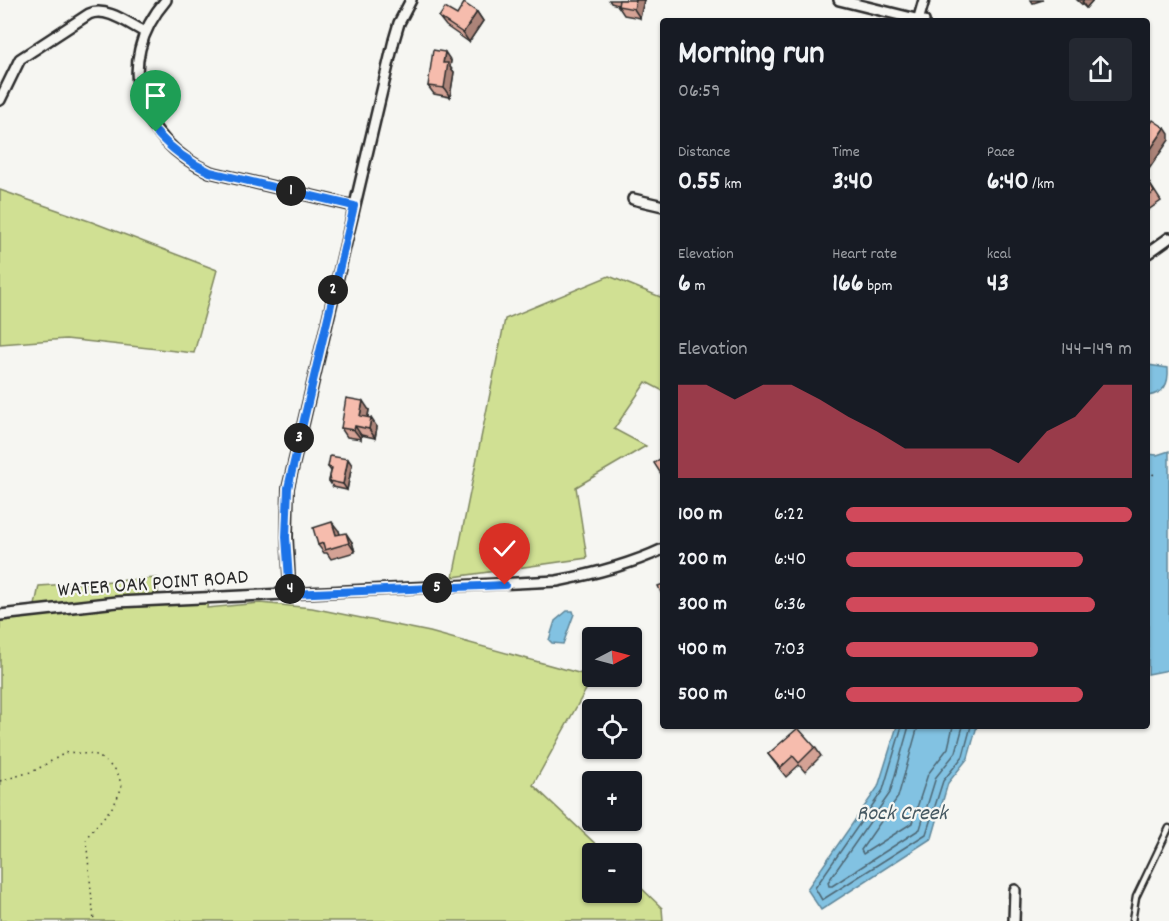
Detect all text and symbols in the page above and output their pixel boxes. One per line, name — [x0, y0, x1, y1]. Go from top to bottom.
text: Morning run — [678, 32, 825, 79]
button: share — [1069, 38, 1132, 101]
pin — [130, 70, 181, 132]
text: 06:59 — [678, 78, 720, 106]
icon: arrive — [139, 79, 172, 112]
text: Distance — [678, 141, 730, 164]
text: Time — [832, 141, 860, 164]
text: Pace — [987, 141, 1015, 164]
text: 0.55 — [678, 164, 721, 201]
text: 3:40 — [832, 164, 873, 201]
text: 6:40 — [987, 164, 1029, 201]
text: km — [721, 173, 742, 196]
text: /km — [1029, 173, 1054, 196]
pin: 1 — [276, 176, 306, 206]
text: 1 — [289, 179, 293, 202]
text: Elevation — [678, 243, 734, 266]
text: Heart rate — [832, 243, 897, 266]
text: kcal — [987, 243, 1011, 266]
text: 6 — [678, 266, 691, 303]
text: 166 — [832, 266, 864, 303]
text: 43 — [987, 266, 1009, 303]
pin: 2 — [318, 275, 348, 305]
text: m — [691, 275, 705, 298]
text: bpm — [864, 275, 892, 298]
text: 2 — [330, 278, 337, 301]
text: Elevation — [678, 336, 748, 364]
text: 144–149 m — [1061, 336, 1132, 364]
pin: 3 — [284, 423, 314, 453]
text: 3 — [295, 426, 303, 449]
text: 100 m — [678, 501, 723, 529]
text: 6:22 — [774, 501, 805, 529]
pin — [479, 523, 530, 585]
icon: check — [488, 532, 521, 565]
text: 200 m — [678, 546, 727, 574]
text: 6:40 — [774, 546, 806, 574]
street label: WATER OAK POINT ROAD — [57, 563, 249, 607]
pin: 5 — [422, 573, 452, 603]
pin: 4 — [275, 574, 305, 604]
text: 5 — [433, 576, 441, 599]
text: 4 — [287, 577, 293, 600]
text: 300 m — [678, 591, 727, 619]
text: 6:36 — [774, 591, 806, 619]
north arrow — [582, 627, 642, 687]
map controls — [582, 627, 642, 903]
text: 400 m — [678, 636, 726, 664]
text: 7:03 — [774, 636, 805, 664]
text: 500 m — [678, 681, 727, 709]
text: 6:40 — [774, 681, 806, 709]
button: locate — [582, 699, 642, 759]
button: + — [582, 771, 642, 831]
water label: Rock Creek — [857, 799, 949, 830]
button: − — [582, 843, 642, 903]

